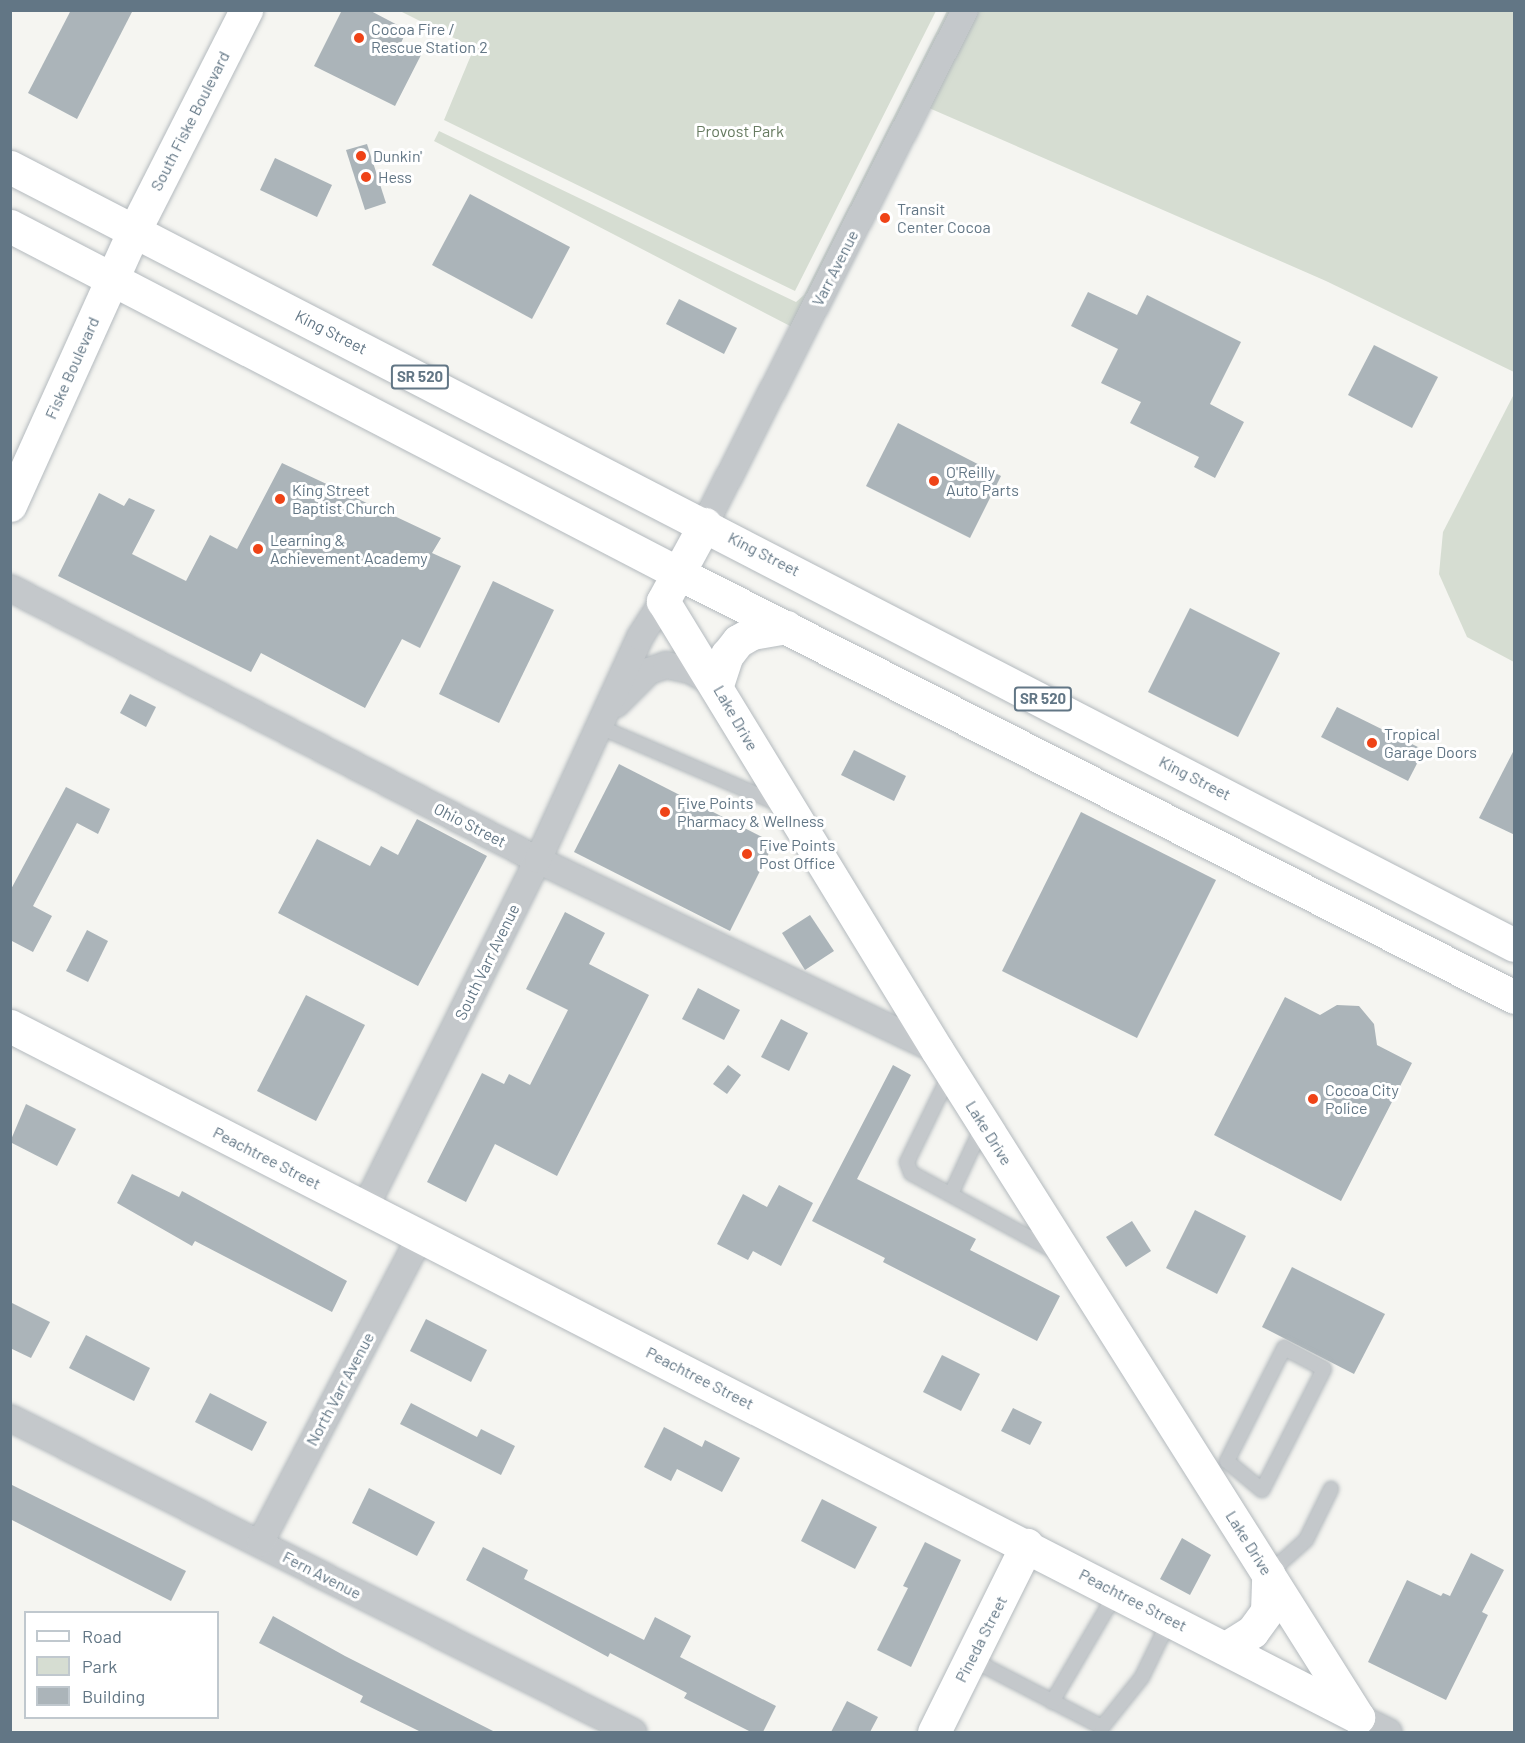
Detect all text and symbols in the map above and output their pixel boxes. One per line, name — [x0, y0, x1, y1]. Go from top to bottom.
place label: Cocoa Fire / Rescue Station 2 — [371, 19, 488, 57]
marker: Cocoa Fire / Rescue Station 2 — [352, 31, 366, 45]
street label: South Fiske Boulevard — [146, 48, 234, 194]
park label: Provost Park — [696, 121, 784, 141]
place label: Dunkin' — [373, 146, 422, 166]
marker: Dunkin' — [354, 149, 368, 163]
place label: Hess — [378, 167, 412, 187]
marker: Hess — [359, 170, 373, 184]
place label: Transit Center Cocoa — [897, 199, 991, 237]
marker: Transit Center Cocoa — [878, 211, 892, 225]
street label: Varr Avenue — [808, 227, 862, 309]
street label: King Street — [292, 306, 370, 358]
street label: Fiske Boulevard — [41, 314, 103, 422]
road number: SR 520 — [390, 365, 450, 389]
place label: O'Reilly Auto Parts — [946, 462, 1019, 500]
marker: O'Reilly Auto Parts — [927, 474, 941, 488]
place label: King Street Baptist Church — [292, 480, 395, 518]
marker: King Street Baptist Church — [273, 492, 287, 506]
street label: King Street — [725, 528, 803, 580]
place label: Learning & Achievement Academy — [270, 530, 428, 568]
marker: Learning & Achievement Academy — [251, 542, 265, 556]
street label: Lake Drive — [710, 682, 762, 754]
road number: SR 520 — [1013, 687, 1073, 711]
place label: Tropical Garage Doors — [1384, 724, 1477, 762]
marker: Tropical Garage Doors — [1365, 736, 1379, 750]
street label: King Street — [1156, 752, 1234, 804]
place label: Five Points Pharmacy & Wellness — [677, 793, 824, 831]
street label: Ohio Street — [431, 799, 509, 851]
marker: Five Points Pharmacy & Wellness — [658, 805, 672, 819]
place label: Five Points Post Office — [759, 835, 835, 873]
marker: Five Points Post Office — [740, 847, 754, 861]
street label: South Varr Avenue — [451, 901, 523, 1023]
place label: Cocoa City Police — [1325, 1080, 1399, 1118]
marker: Cocoa City Police — [1306, 1092, 1320, 1106]
street label: Lake Drive — [962, 1097, 1016, 1169]
street label: Peachtree Street — [210, 1123, 324, 1193]
street label: North Varr Avenue — [302, 1329, 378, 1449]
street label: Peachtree Street — [643, 1343, 757, 1413]
street label: Lake Drive — [1222, 1507, 1276, 1579]
street label: Fern Avenue — [280, 1547, 364, 1603]
street label: Peachtree Street — [1076, 1565, 1190, 1635]
street label: Pineda Street — [951, 1593, 1011, 1685]
legend — [24, 1611, 219, 1719]
text: Road — [82, 1625, 122, 1647]
text: Park — [82, 1655, 117, 1677]
text: Building — [82, 1685, 145, 1707]

